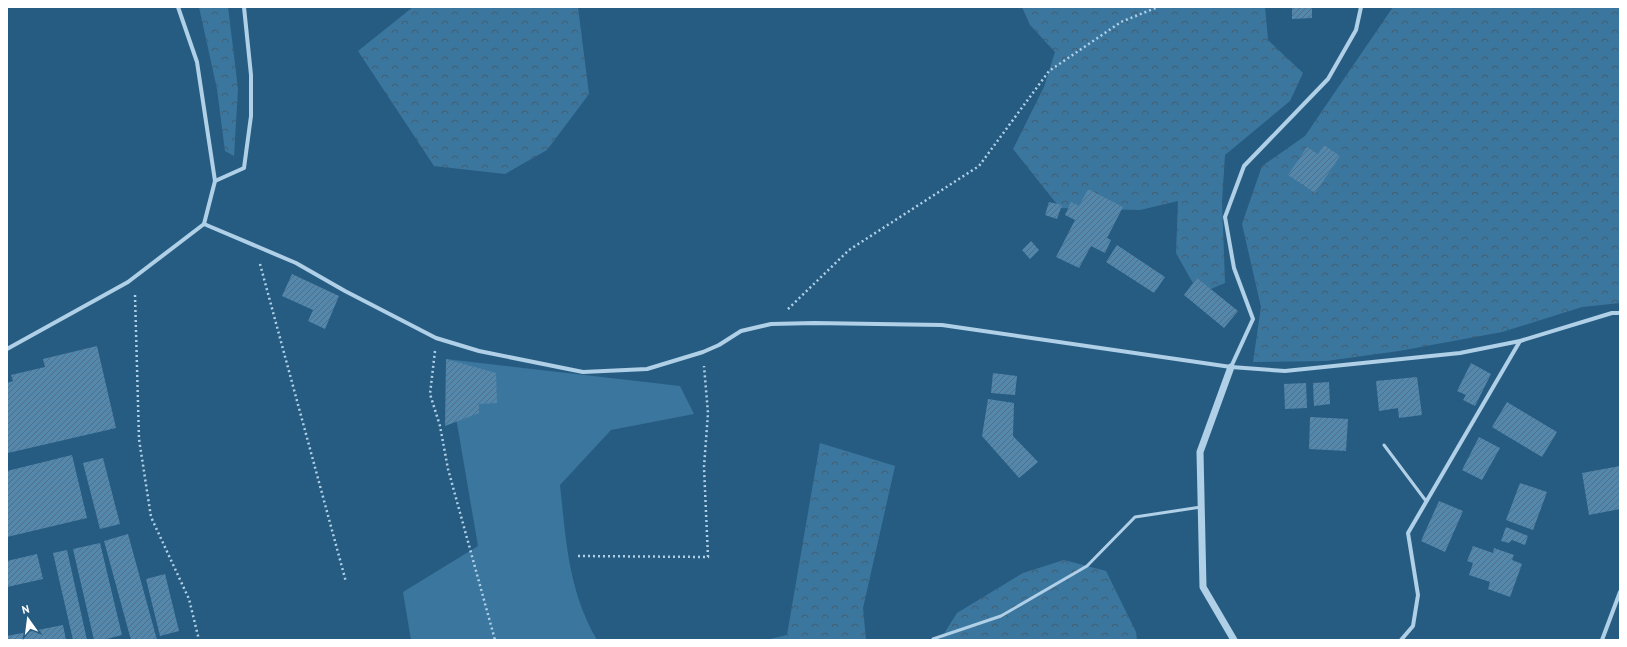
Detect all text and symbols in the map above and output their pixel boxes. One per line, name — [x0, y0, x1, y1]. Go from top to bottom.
north arrow — [8, 599, 48, 639]
text: N — [20, 602, 31, 617]

